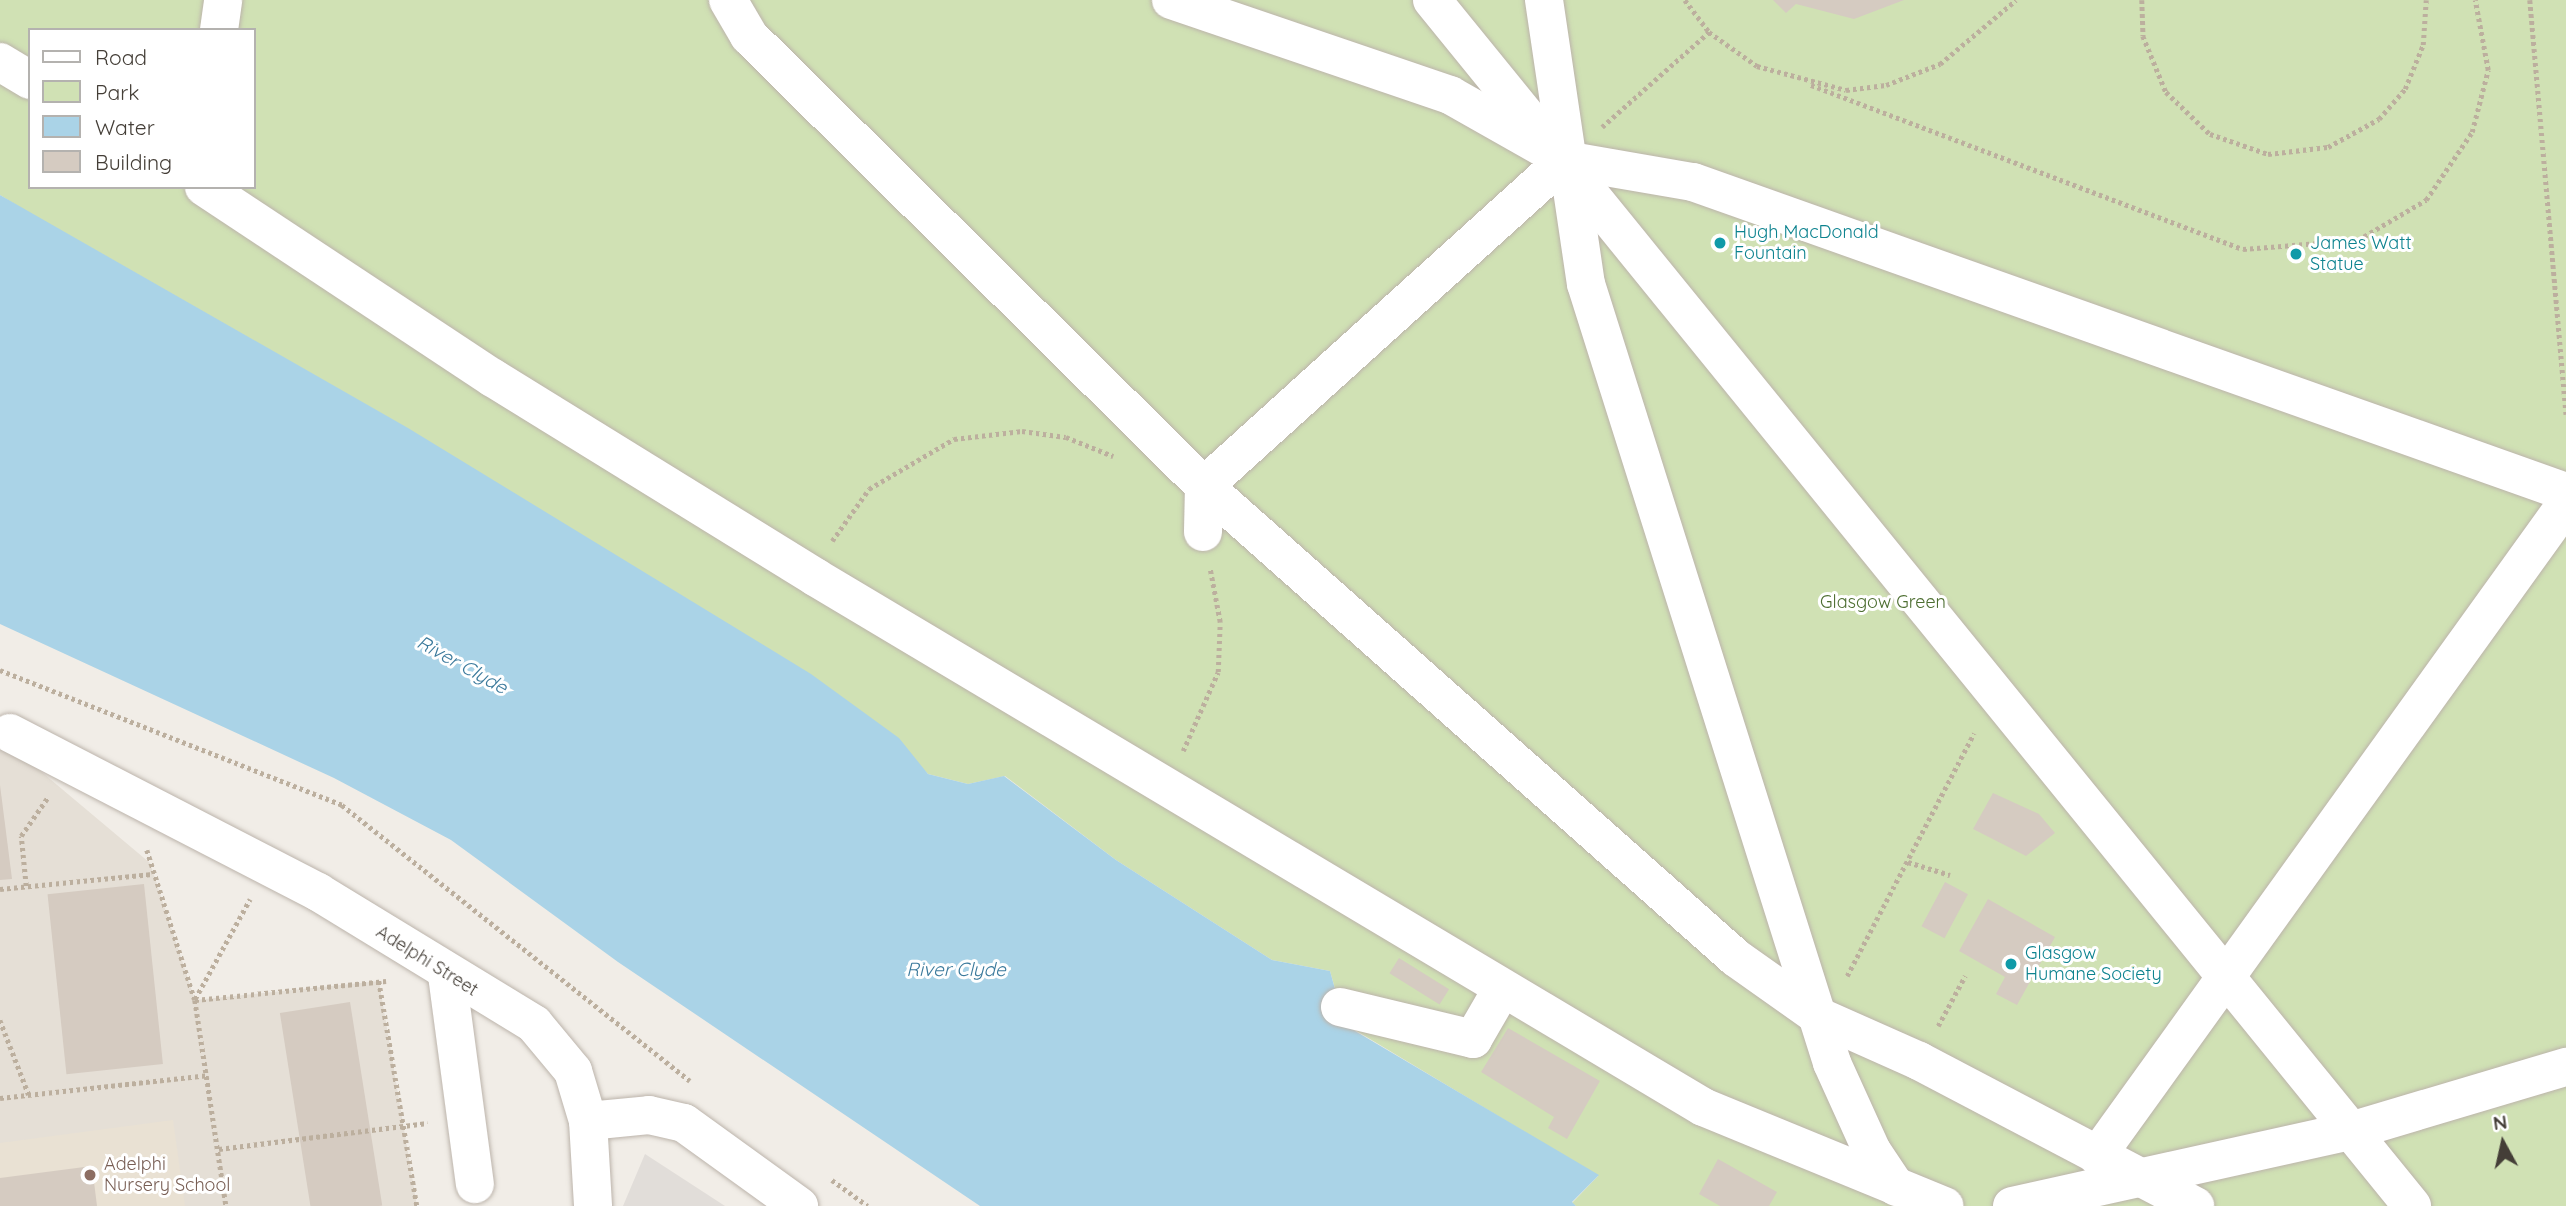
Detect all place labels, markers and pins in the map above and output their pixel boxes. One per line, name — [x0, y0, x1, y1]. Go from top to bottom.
place label: Hugh MacDonald Fountain — [1734, 222, 1879, 264]
place label: James Watt Statue — [2310, 233, 2411, 276]
marker: Hugh MacDonald Fountain — [1712, 235, 1728, 251]
marker: James Watt Statue — [2288, 246, 2304, 262]
place label: Glasgow Humane Society — [2025, 943, 2162, 986]
marker: Glasgow Humane Society — [2003, 956, 2019, 972]
place label: Adelphi Nursery School — [104, 1154, 231, 1196]
marker: Adelphi Nursery School — [82, 1167, 98, 1183]

